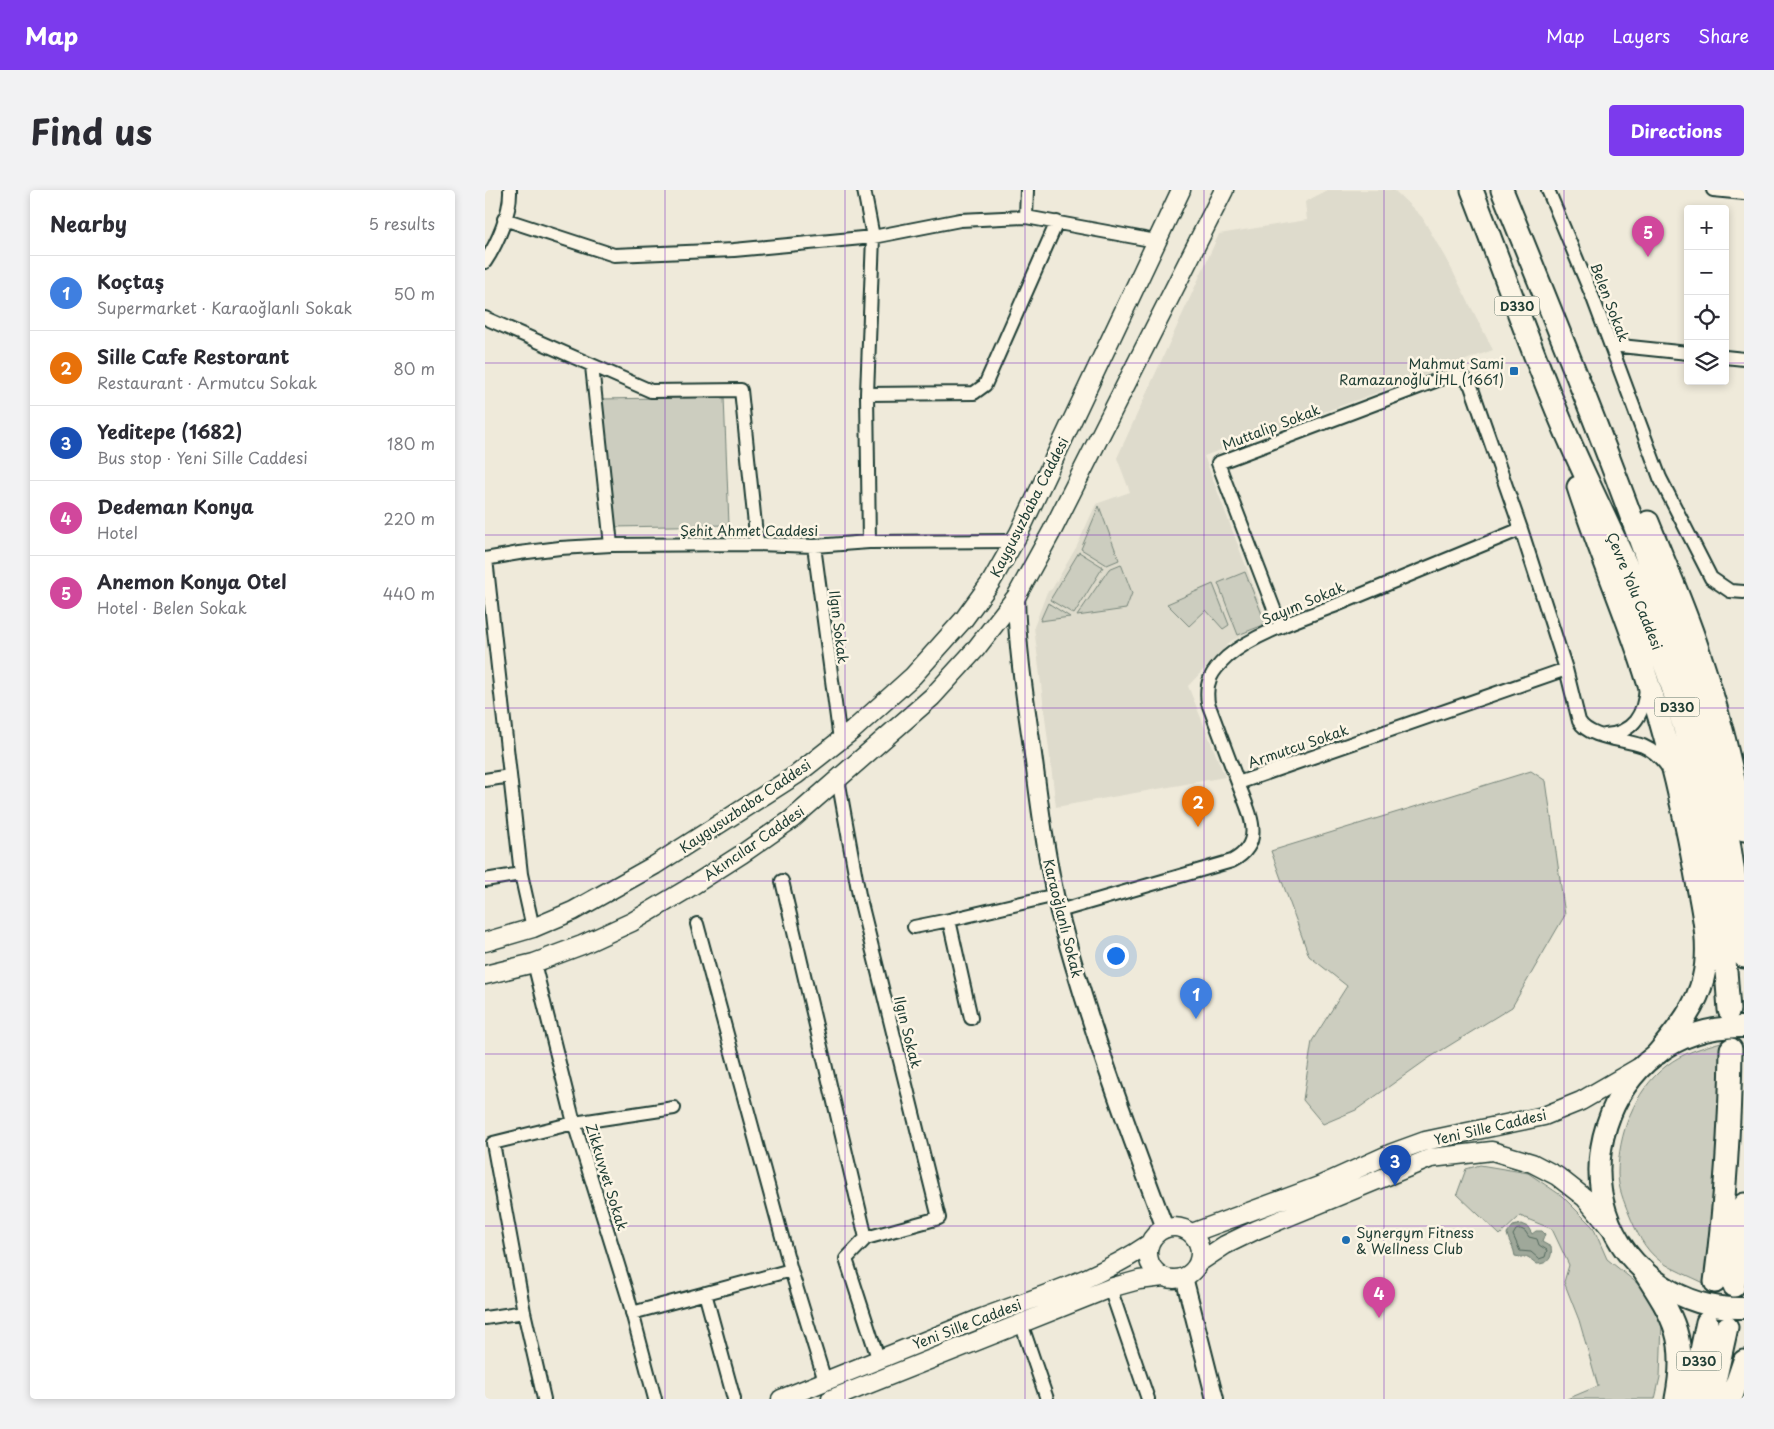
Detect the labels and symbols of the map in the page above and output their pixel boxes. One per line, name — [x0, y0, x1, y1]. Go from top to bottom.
pin: 5 — [1632, 216, 1664, 257]
street label: Belen Sokak — [1585, 260, 1635, 344]
road number: D330 — [1495, 296, 1539, 315]
place label: Mahmut Sami Ramazanoğlu İHL (1661) — [1339, 353, 1504, 390]
marker: Mahmut Sami Ramazanoğlu İHL (1661) — [1508, 365, 1520, 377]
street label: Muttalip Sokak — [1219, 399, 1323, 455]
street label: Kaygusuzbaba Caddesi — [985, 433, 1074, 581]
street label: Şehit Ahmet Caddesi — [680, 520, 818, 541]
street label: Çevre Yolu Caddesi — [1602, 529, 1668, 653]
street label: Sayım Sokak — [1258, 576, 1348, 630]
street label: Ilgın Sokak — [824, 589, 854, 665]
road number: D330 — [1655, 698, 1699, 716]
street label: Armutcu Sokak — [1245, 719, 1351, 773]
street label: Kaygusuzbaba Caddesi — [675, 754, 815, 858]
pin: 2 — [1182, 786, 1214, 827]
street label: Akıncılar Caddesi — [699, 800, 809, 886]
street label: Karaoğlanlı Sokak — [1038, 856, 1088, 980]
your location — [1103, 943, 1129, 969]
pin: 1 — [1180, 978, 1212, 1019]
street label: Ilgın Sokak — [889, 994, 927, 1070]
street label: Yeni Sille Caddesi — [1432, 1104, 1548, 1150]
street label: Zikkuvvet Sokak — [581, 1121, 633, 1233]
pin: 3 — [1379, 1145, 1411, 1186]
place label: Synergym Fitness & Wellness Club — [1356, 1222, 1474, 1259]
marker: Synergym Fitness & Wellness Club — [1340, 1234, 1352, 1246]
pin: 4 — [1363, 1277, 1395, 1318]
street label: Yeni Sille Caddesi — [910, 1294, 1025, 1354]
road number: D330 — [1677, 1352, 1721, 1370]

